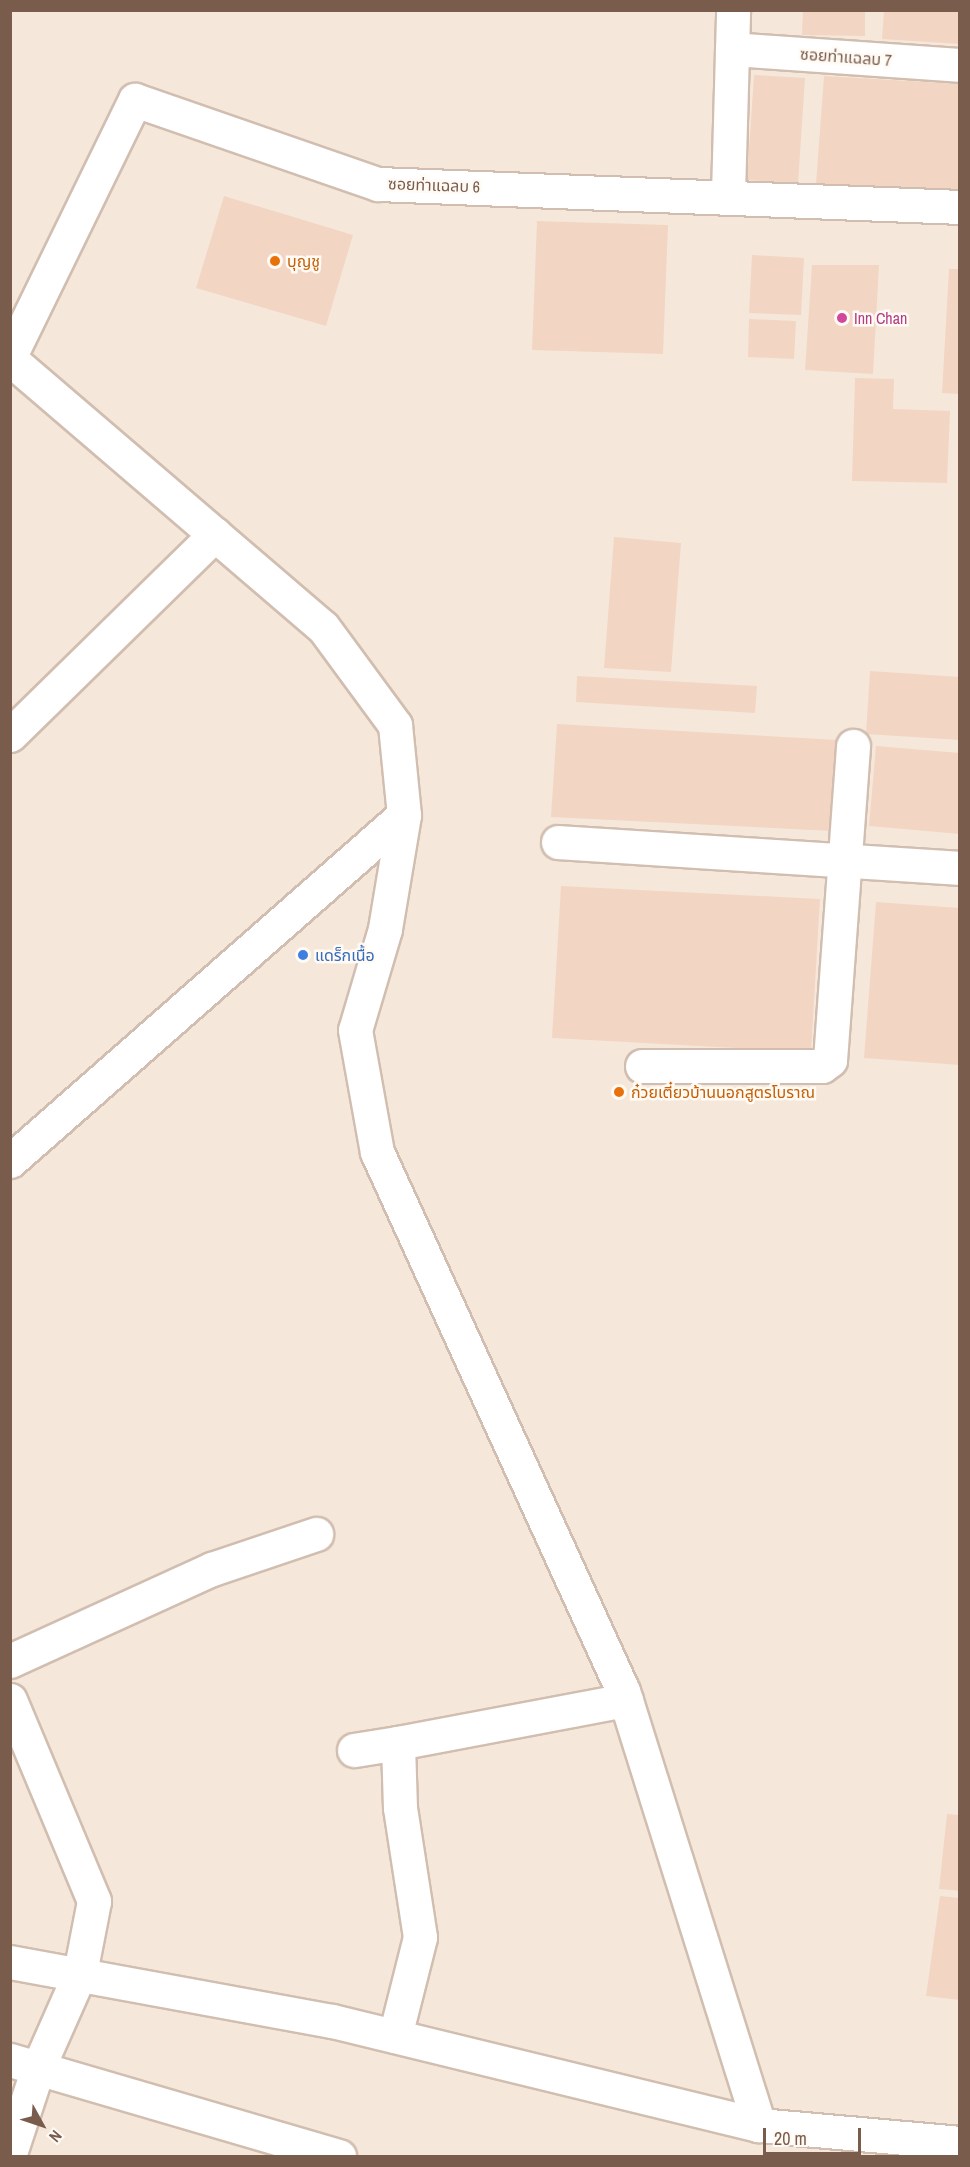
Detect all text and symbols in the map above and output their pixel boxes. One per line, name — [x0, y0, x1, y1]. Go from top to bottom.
street label: ซอยท่าแฉลบ 7 — [799, 44, 893, 70]
street label: ซอยท่าแฉลบ 6 — [388, 174, 480, 196]
place label: บุญชู — [287, 251, 320, 271]
marker: บุญชู — [268, 254, 282, 268]
place label: Inn Chan — [854, 308, 907, 328]
marker: Inn Chan — [835, 311, 849, 325]
place label: แดร็กเนื้อ — [315, 945, 375, 965]
marker: แดร็กเนื้อ — [296, 948, 310, 962]
place label: ก๋วยเตี๋ยวบ้านนอกสูตรโบราณ — [631, 1082, 815, 1102]
marker: ก๋วยเตี๋ยวบ้านนอกสูตรโบราณ — [612, 1085, 626, 1099]
north arrow — [12, 2095, 72, 2155]
scale bar — [766, 2116, 864, 2154]
text: N — [44, 2126, 67, 2147]
text: 20 m — [774, 2126, 807, 2151]

